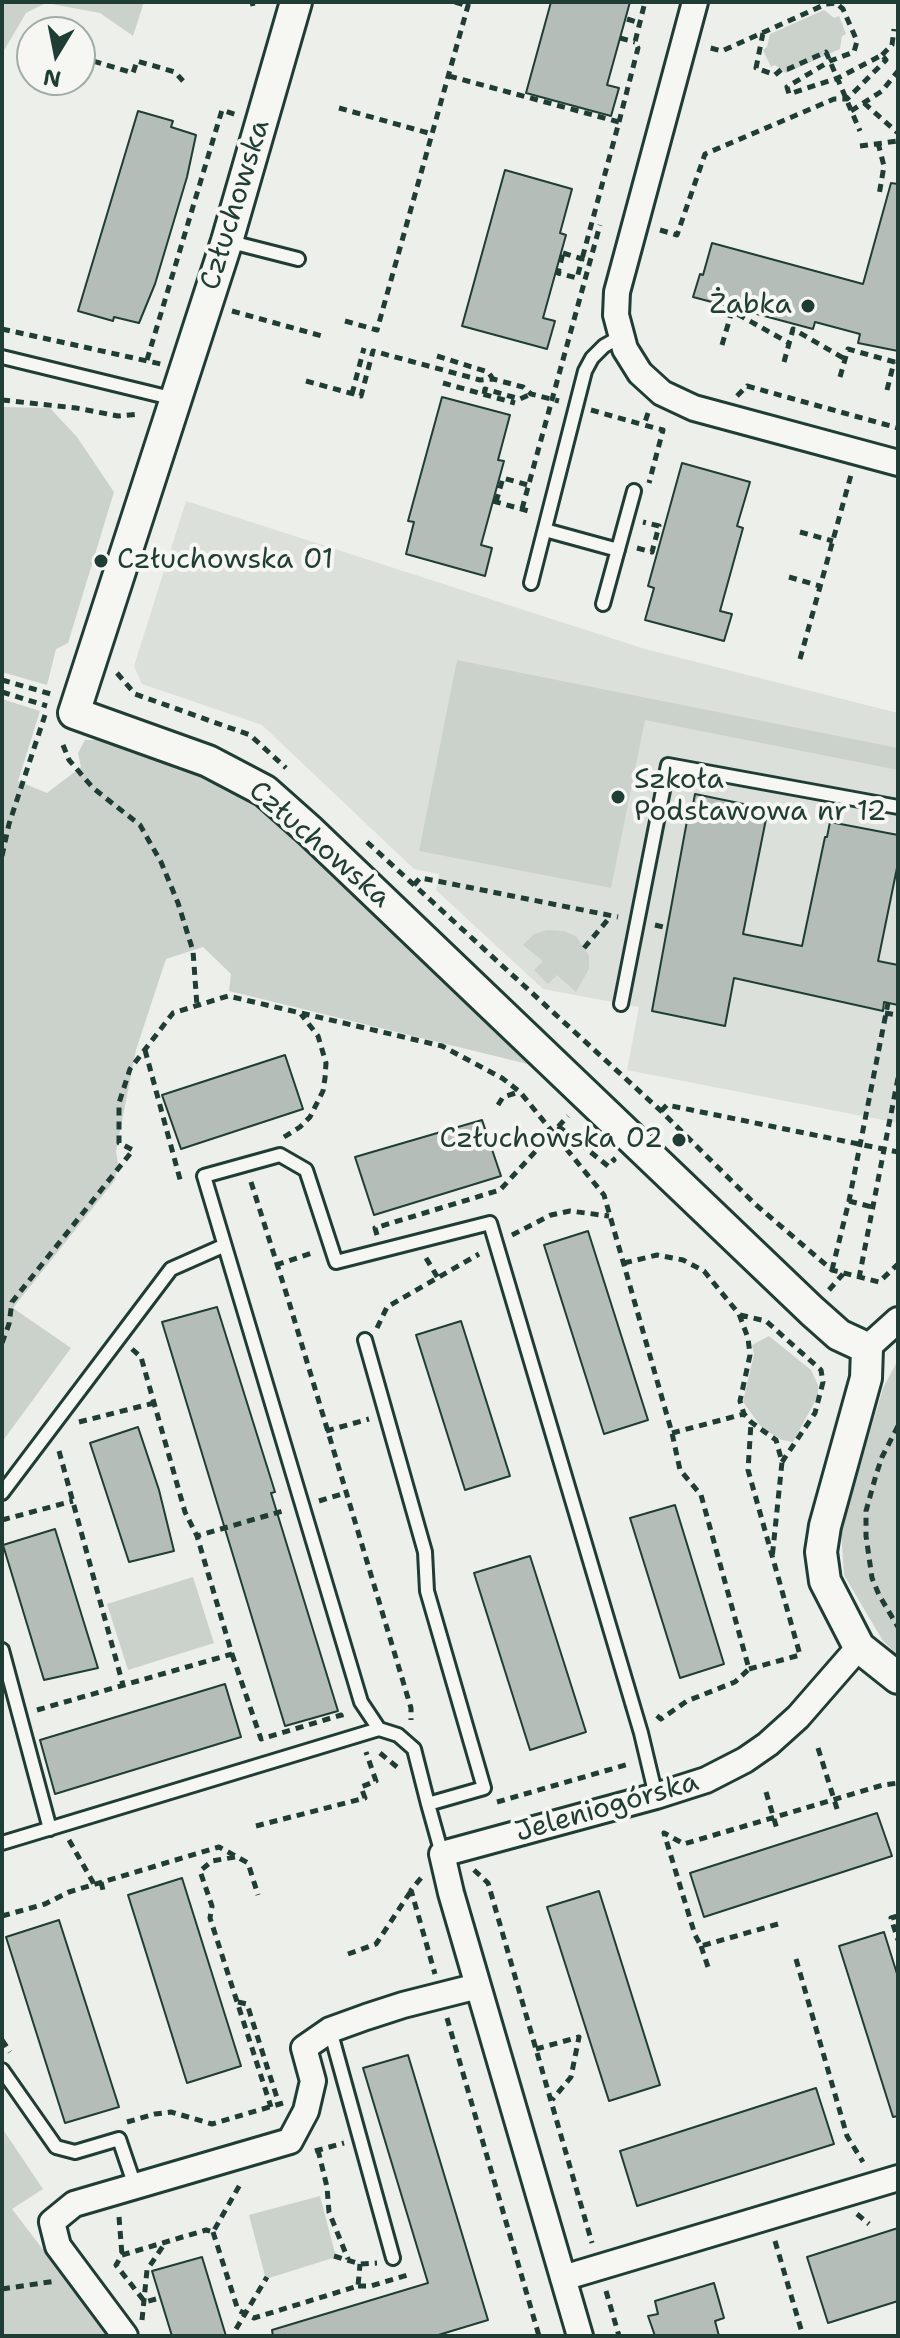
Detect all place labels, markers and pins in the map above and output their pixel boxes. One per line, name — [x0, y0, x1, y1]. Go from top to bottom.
place label: Żabka — [709, 289, 792, 323]
marker: Żabka — [799, 297, 817, 315]
place label: Człuchowska 01 — [117, 544, 333, 578]
marker: Człuchowska 01 — [92, 552, 110, 570]
place label: Szkoła Podstawowa nr 12 — [634, 764, 887, 830]
marker: Szkoła Podstawowa nr 12 — [609, 788, 627, 806]
place label: Człuchowska 02 — [440, 1123, 663, 1157]
marker: Człuchowska 02 — [670, 1131, 688, 1149]

